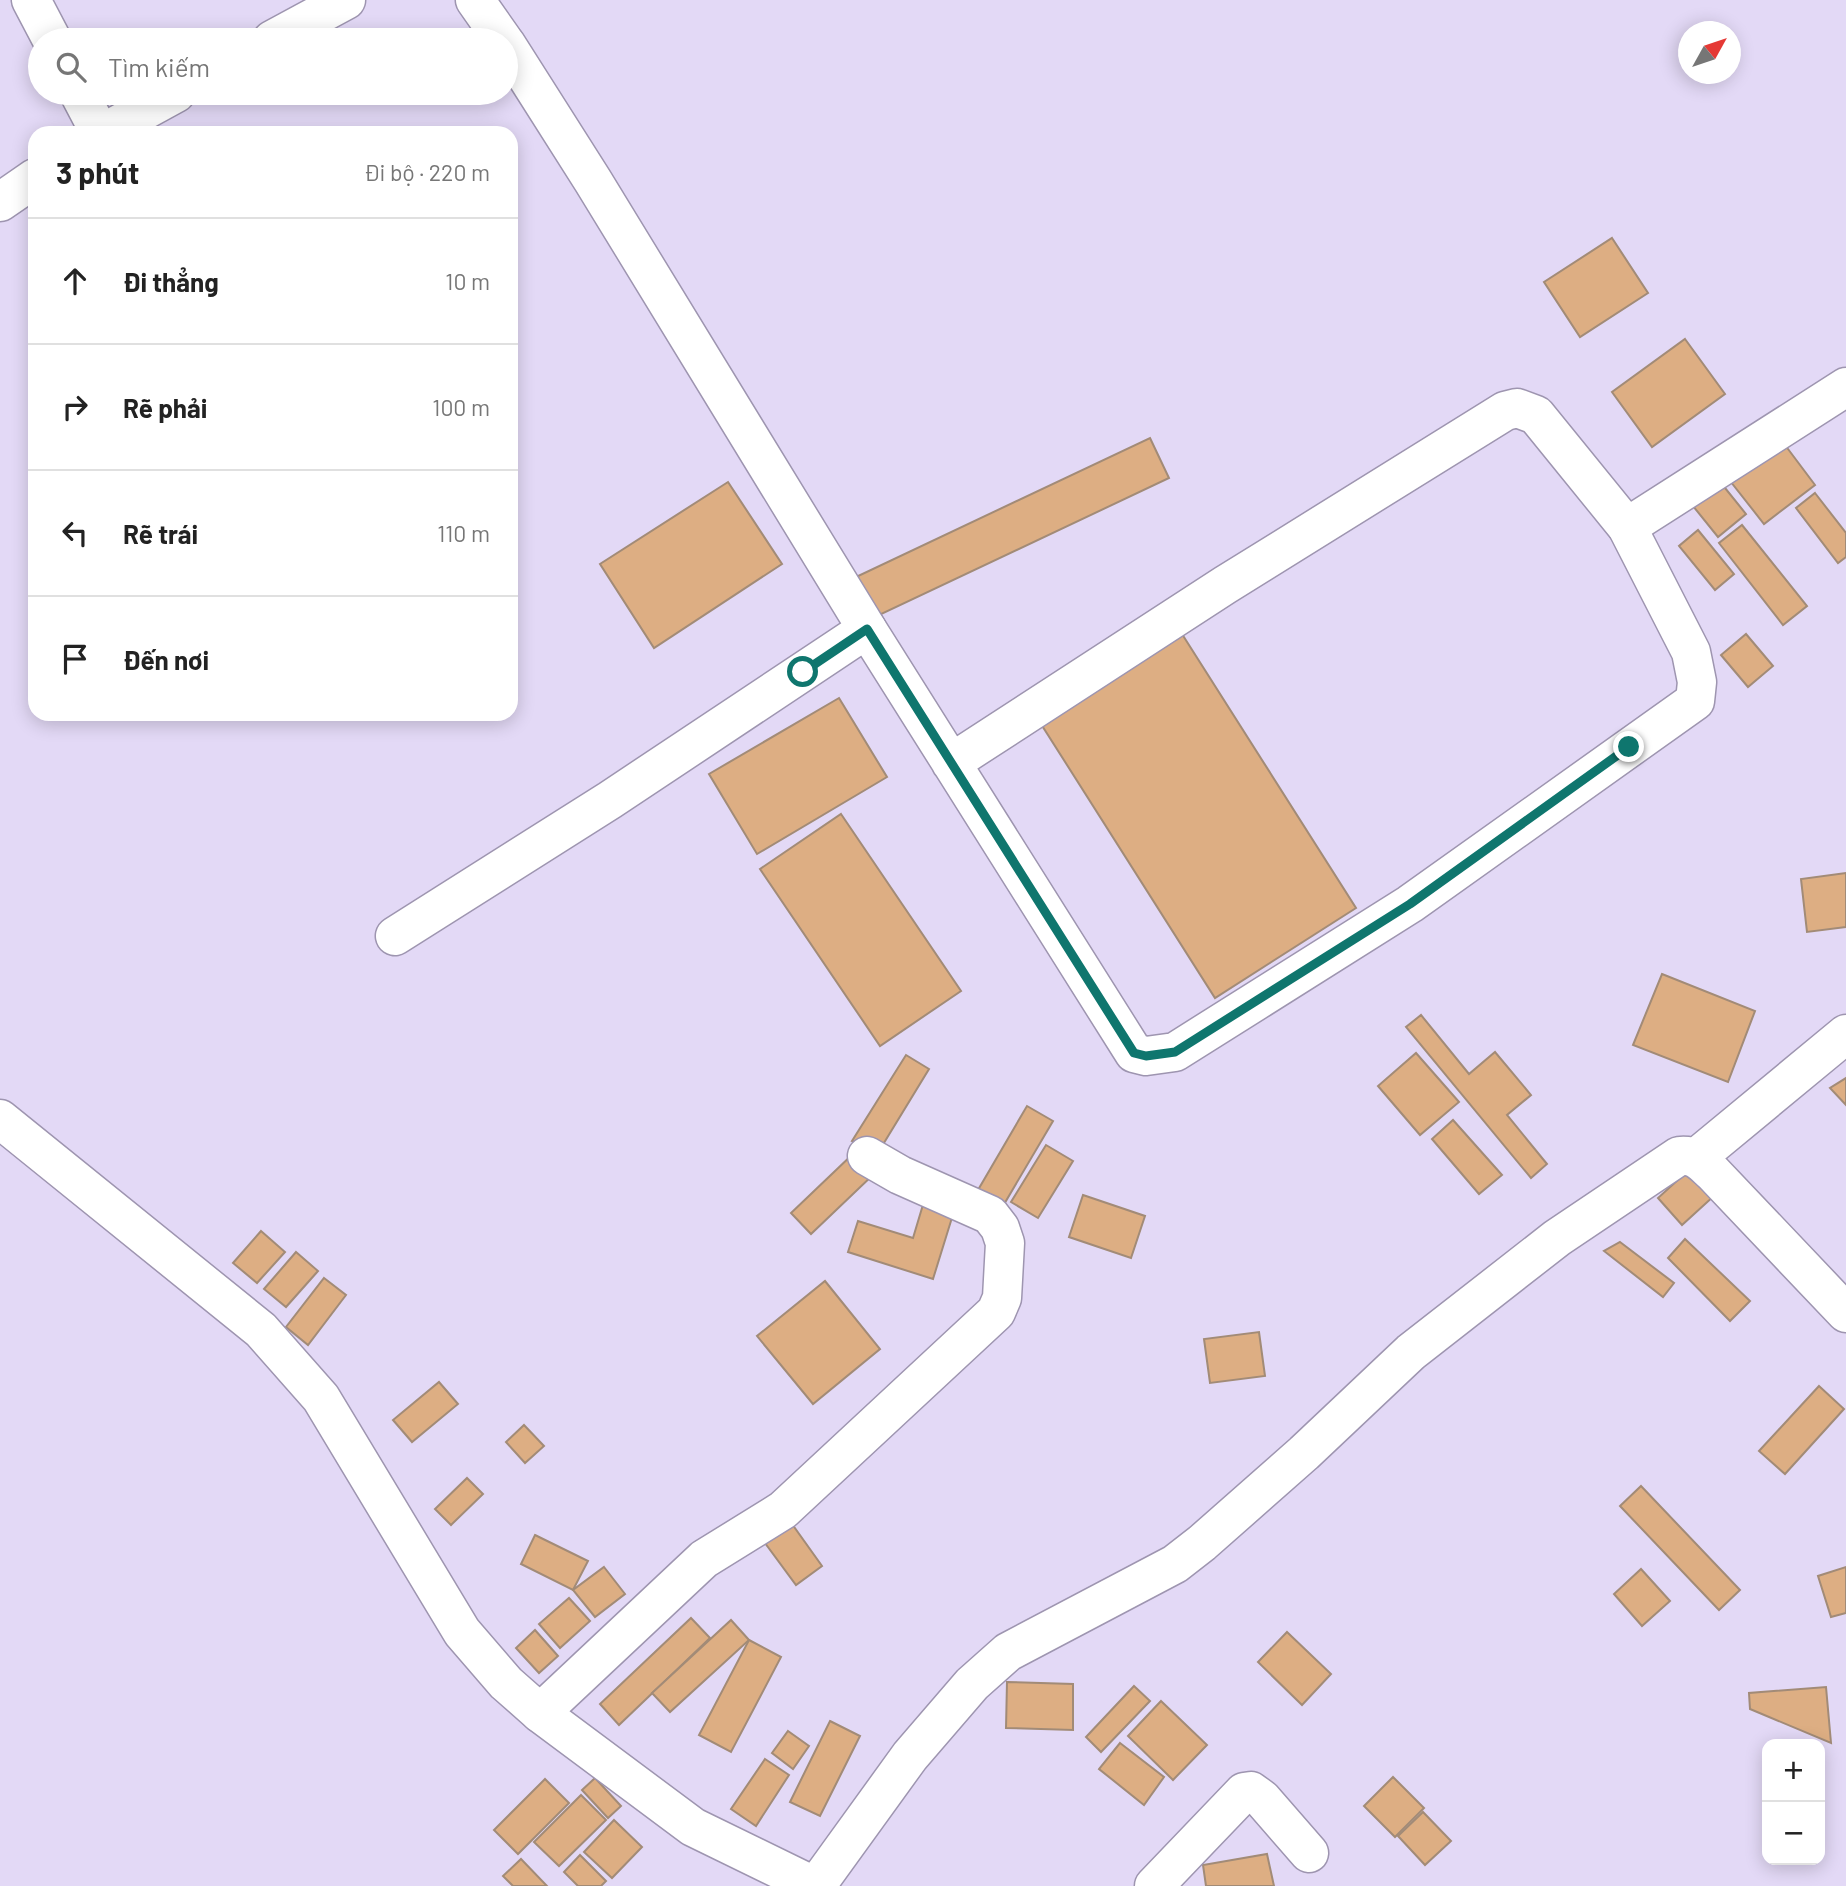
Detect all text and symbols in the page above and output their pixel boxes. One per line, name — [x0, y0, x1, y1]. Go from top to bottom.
north arrow — [1678, 21, 1741, 84]
search box — [28, 28, 518, 105]
icon: search — [52, 48, 90, 86]
text: Tìm kiếm — [108, 51, 210, 82]
text: 3 phút — [56, 154, 139, 190]
text: Đi bộ · 220 m — [364, 158, 490, 186]
icon: ahead — [56, 262, 94, 300]
text: Đi thẳng — [123, 266, 219, 297]
text: 10 m — [445, 267, 490, 295]
icon: right — [56, 388, 94, 426]
text: Rẽ phải — [123, 392, 207, 423]
text: 100 m — [432, 393, 490, 421]
icon: left — [56, 514, 94, 552]
text: Rẽ trái — [123, 518, 198, 549]
text: 110 m — [437, 519, 490, 547]
icon: arrive — [56, 640, 94, 678]
text: Đến nơi — [123, 644, 209, 675]
route start — [787, 656, 818, 687]
route end — [1613, 731, 1644, 762]
map controls — [1762, 1739, 1825, 1865]
button: + — [1762, 1739, 1825, 1802]
button: − — [1762, 1802, 1825, 1865]

